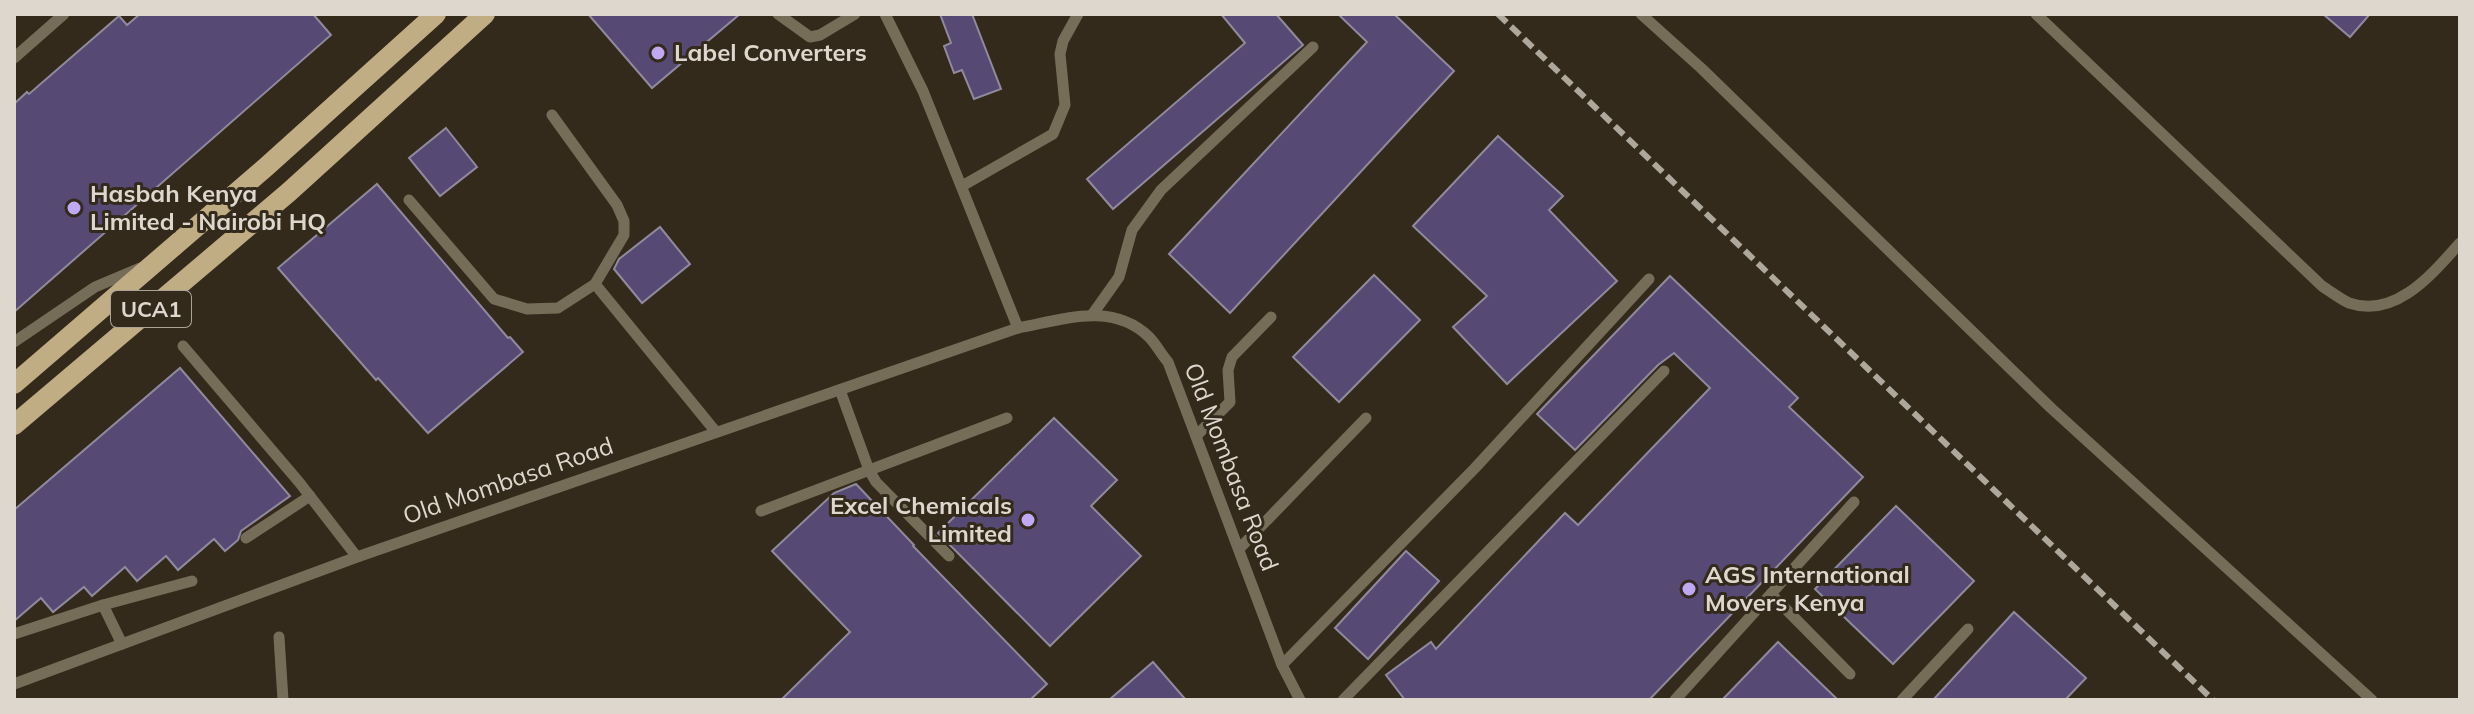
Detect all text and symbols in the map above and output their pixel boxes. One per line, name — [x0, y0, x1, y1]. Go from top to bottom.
place label: Label Converters — [674, 37, 867, 67]
marker: Label Converters — [649, 44, 667, 62]
place label: Hasbah Kenya Limited - Nairobi HQ — [90, 178, 326, 236]
marker: Hasbah Kenya Limited - Nairobi HQ — [65, 199, 83, 217]
road number: UCA1 — [111, 291, 191, 327]
street label: Old Mombasa Road — [1178, 358, 1285, 575]
street label: Old Mombasa Road — [399, 430, 617, 530]
place label: Excel Chemicals Limited — [830, 490, 1012, 548]
marker: Excel Chemicals Limited — [1019, 511, 1037, 529]
place label: AGS International Movers Kenya — [1705, 559, 1910, 617]
marker: AGS International Movers Kenya — [1680, 580, 1698, 598]

